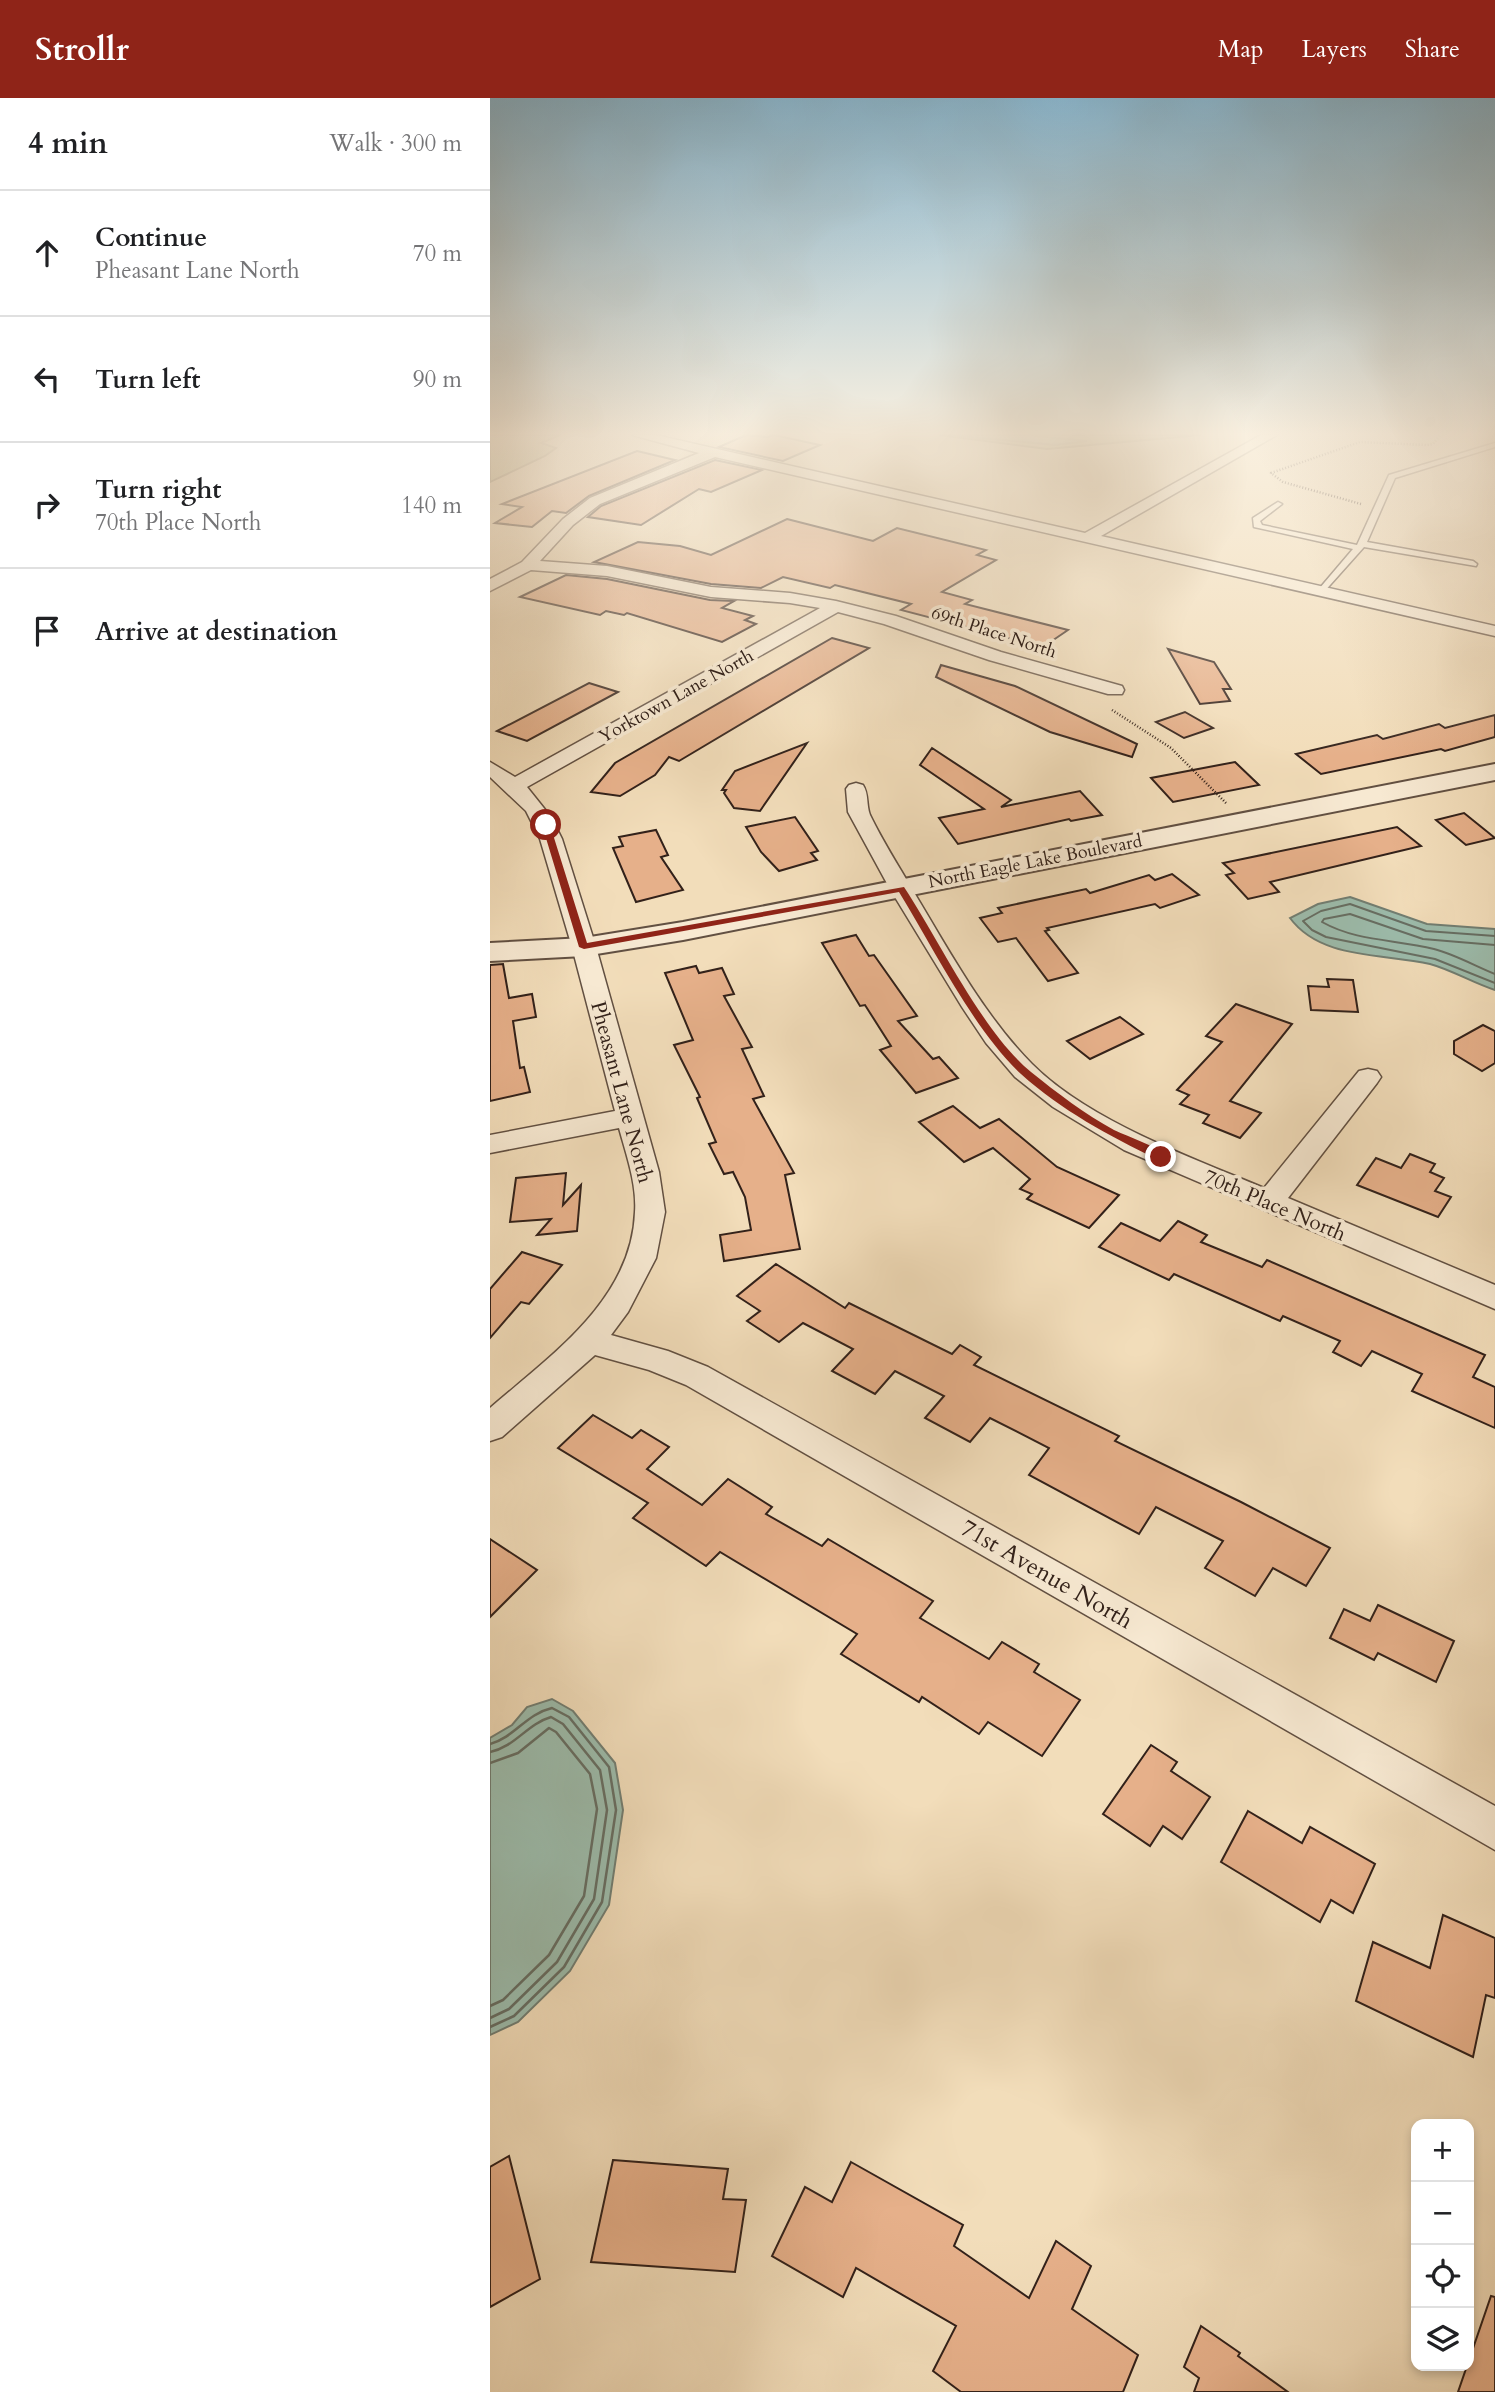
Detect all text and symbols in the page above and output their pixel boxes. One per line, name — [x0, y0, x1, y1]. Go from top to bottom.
text: Strollr — [35, 27, 129, 72]
text: Map — [1218, 33, 1264, 66]
text: Layers — [1302, 33, 1367, 66]
text: Share — [1405, 33, 1460, 66]
text: 4 min — [28, 123, 108, 164]
text: Walk · 300 m — [329, 128, 462, 159]
text: Continue — [95, 220, 207, 255]
icon: ahead — [28, 234, 66, 272]
text: 70 m — [413, 238, 462, 269]
text: Pheasant Lane North — [95, 255, 300, 286]
icon: left — [28, 360, 66, 398]
text: Turn left — [95, 362, 200, 397]
text: 90 m — [413, 364, 462, 395]
text: Turn right — [95, 472, 222, 507]
icon: right — [28, 486, 66, 524]
text: 140 m — [401, 490, 462, 521]
text: 70th Place North — [95, 507, 261, 538]
street label: 69th Place North — [928, 600, 1060, 665]
icon: arrive — [28, 612, 66, 650]
text: Arrive at destination — [95, 614, 338, 649]
street label: Yorktown Lane North — [594, 643, 758, 749]
route start — [530, 809, 561, 840]
street label: North Eagle Lake Boulevard — [926, 828, 1145, 895]
street label: Pheasant Lane North — [583, 998, 660, 1187]
route end — [1145, 1141, 1176, 1172]
street label: 70th Place North — [1199, 1162, 1351, 1249]
street label: 71st Avenue North — [955, 1512, 1139, 1637]
map controls — [1411, 2119, 1474, 2371]
button: + — [1411, 2119, 1474, 2182]
button: − — [1411, 2182, 1474, 2245]
button: locate — [1411, 2245, 1474, 2308]
button: layers — [1411, 2308, 1474, 2371]

